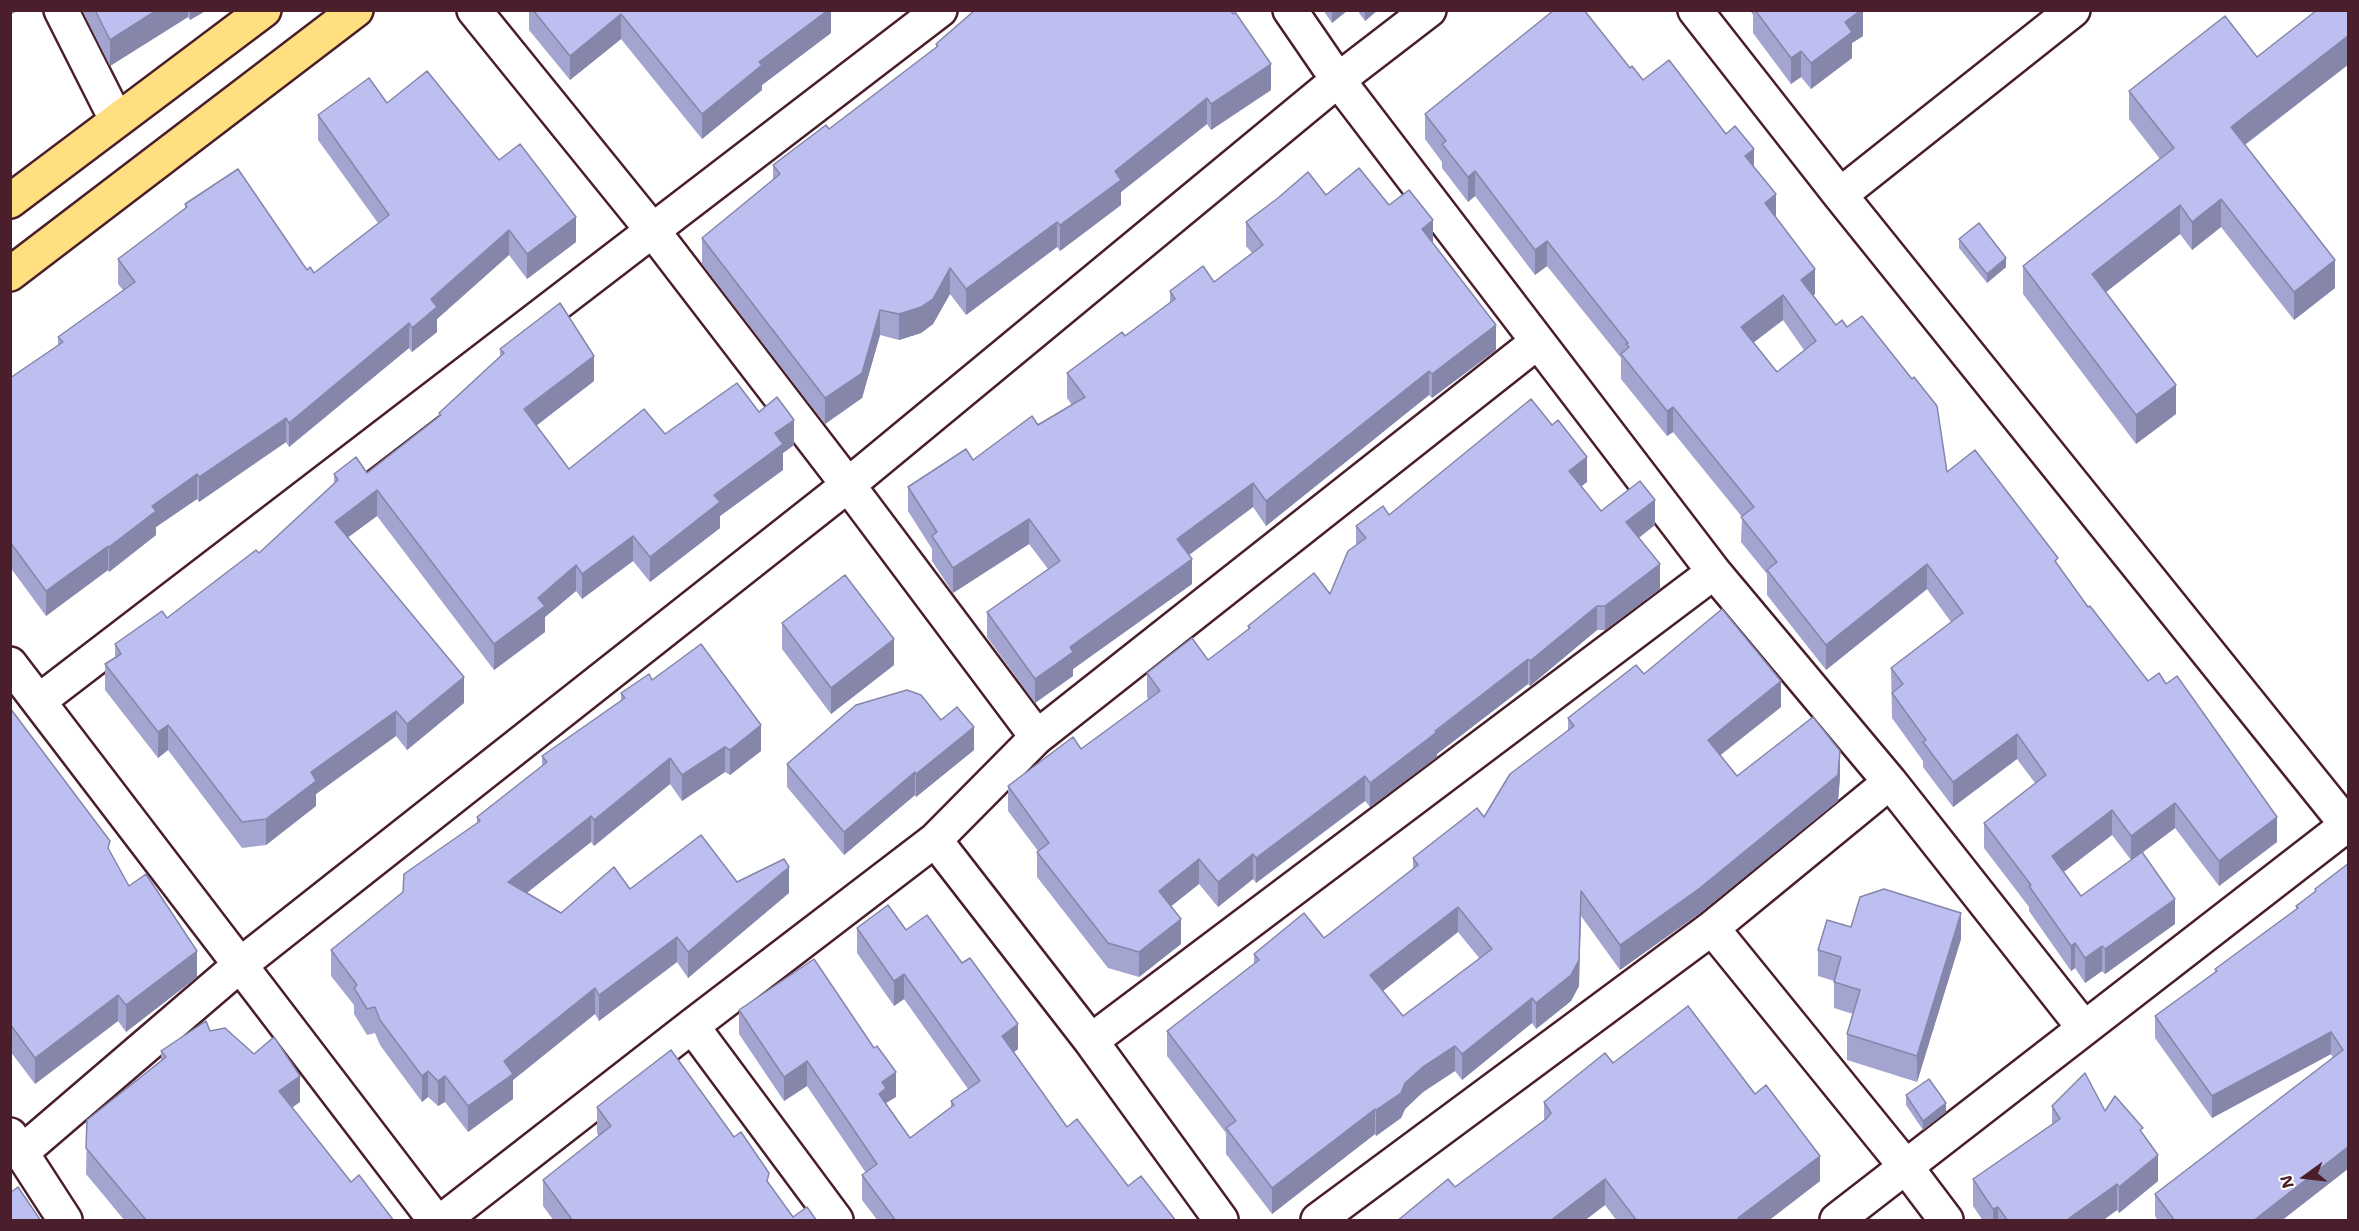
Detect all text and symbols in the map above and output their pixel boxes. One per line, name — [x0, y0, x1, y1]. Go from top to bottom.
north arrow — [2275, 1147, 2335, 1207]
text: N — [2275, 1173, 2299, 1191]

